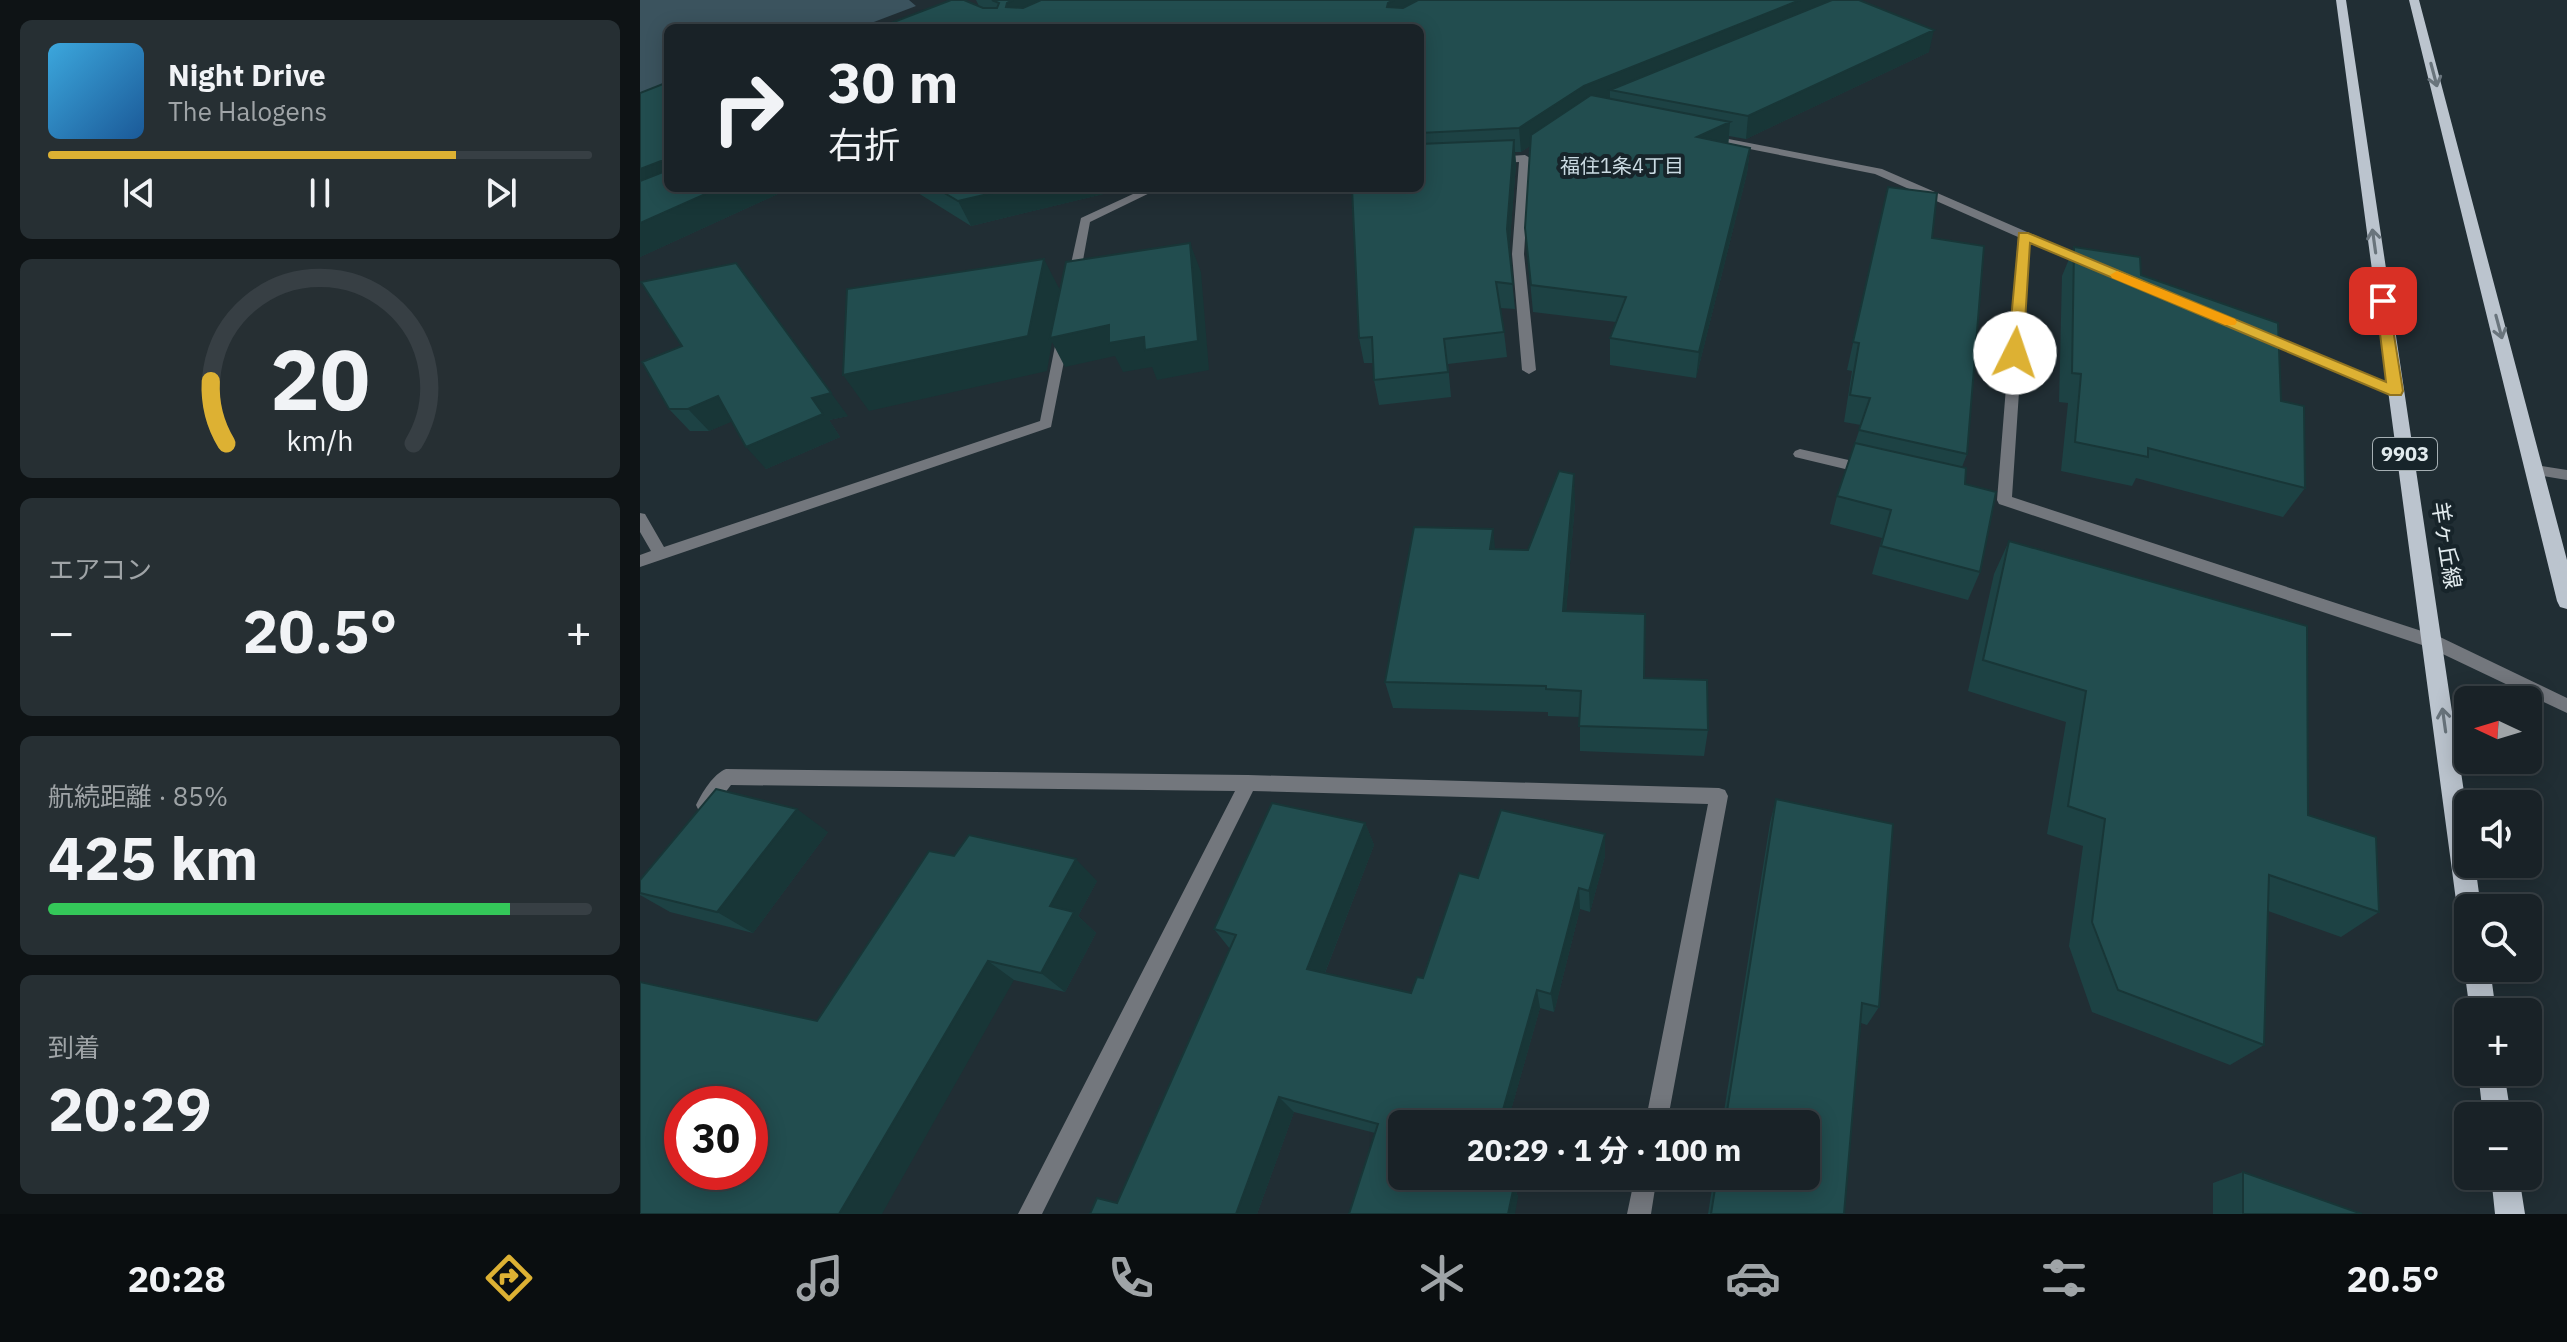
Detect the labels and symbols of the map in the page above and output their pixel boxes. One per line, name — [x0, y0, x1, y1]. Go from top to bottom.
one-way arrow — [2427, 62, 2442, 88]
district label: 福住1条4丁目 — [1560, 152, 1684, 179]
one-way arrow — [2366, 229, 2381, 254]
pin — [2349, 267, 2417, 335]
position arrow — [1973, 311, 2057, 395]
one-way arrow — [2492, 314, 2507, 340]
road number: 9903 — [2373, 438, 2437, 470]
street label: 羊ヶ丘線 — [2426, 499, 2469, 591]
north arrow — [2454, 686, 2542, 774]
one-way arrow — [2436, 708, 2451, 733]
speed limit sign: 30 — [664, 1086, 768, 1190]

